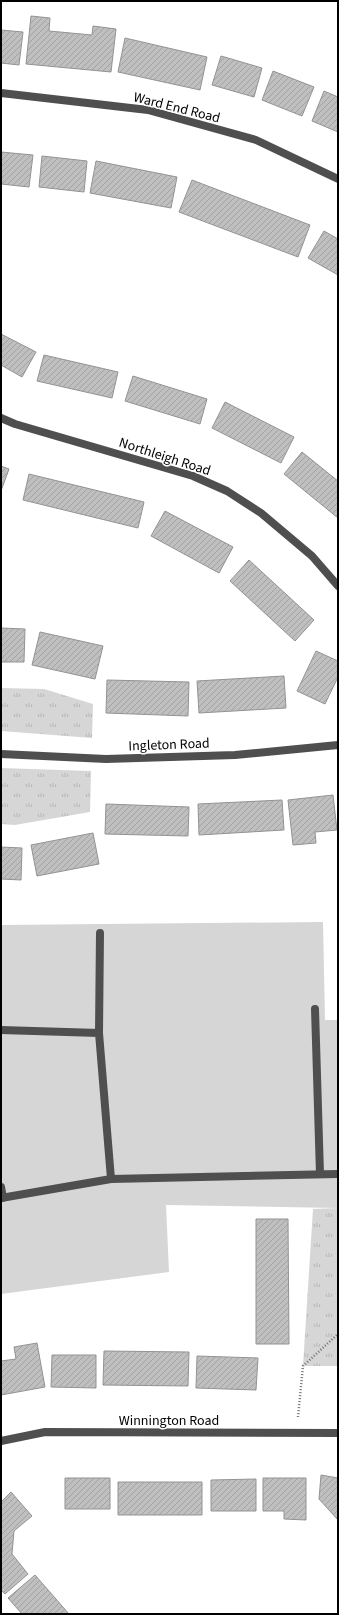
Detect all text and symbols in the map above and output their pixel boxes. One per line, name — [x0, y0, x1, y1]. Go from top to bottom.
street label: Ward End Road — [131, 88, 222, 128]
street label: Northleigh Road — [116, 433, 213, 481]
street label: Ingleton Road — [128, 734, 210, 756]
street label: Winnington Road — [119, 1411, 219, 1431]

